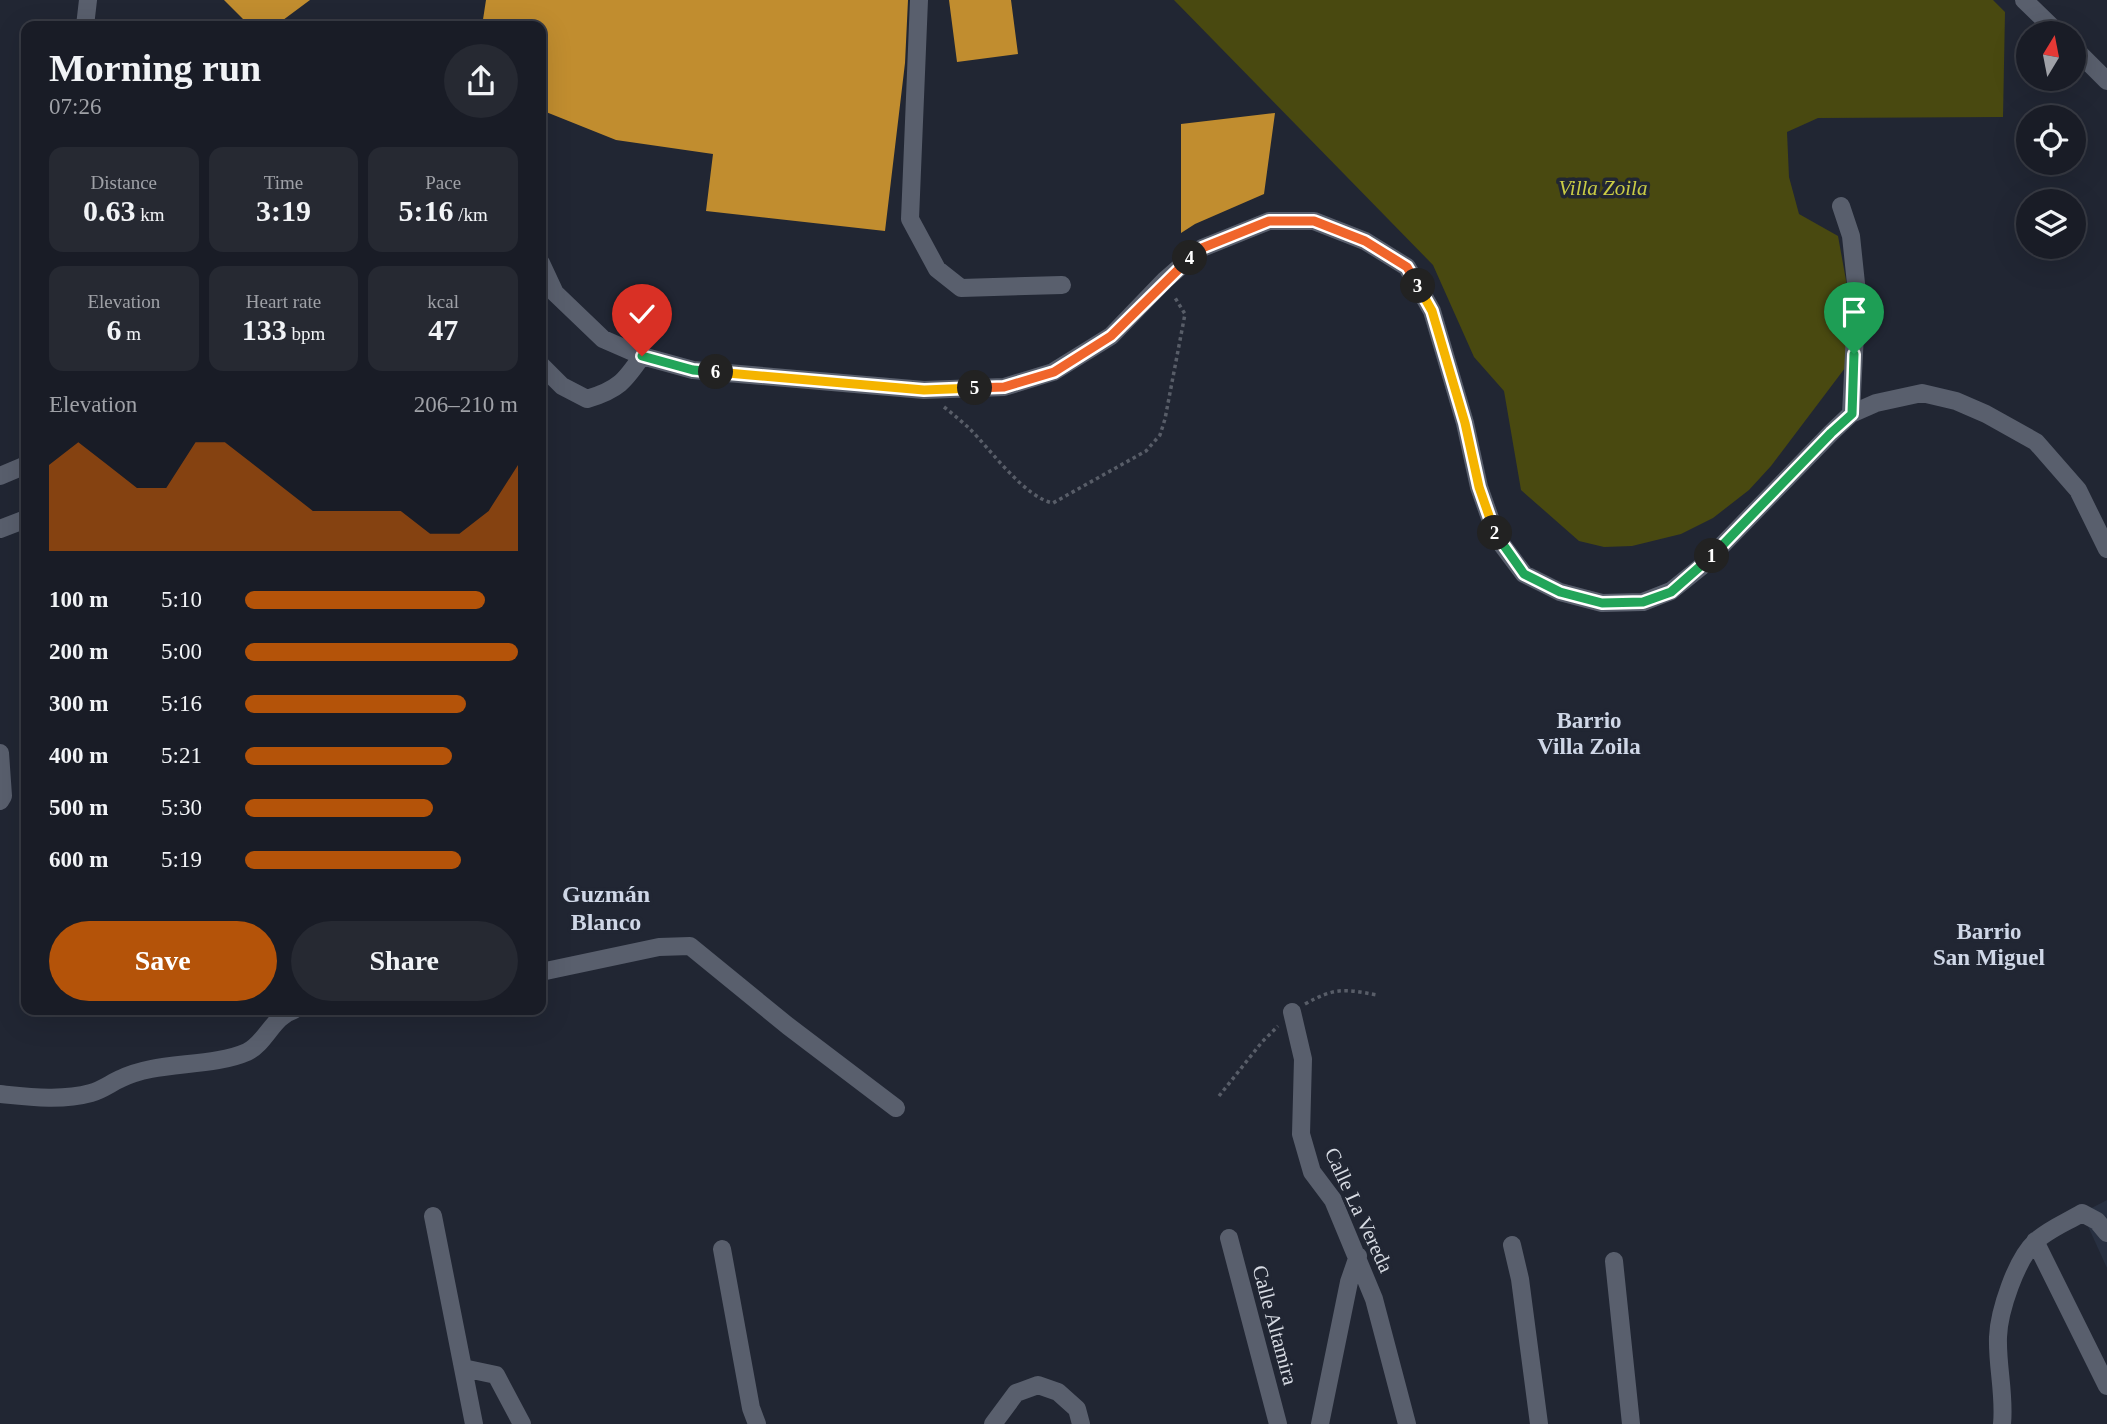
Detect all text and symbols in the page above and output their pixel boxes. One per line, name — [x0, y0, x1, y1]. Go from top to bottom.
north arrow — [2016, 21, 2086, 91]
map controls — [2016, 21, 2086, 259]
button: share — [444, 44, 518, 118]
text: Morning run — [49, 47, 261, 89]
text: 07:26 — [49, 94, 101, 119]
button: locate — [2016, 105, 2086, 175]
text: Distance — [91, 172, 157, 193]
text: Time — [264, 172, 303, 193]
text: Pace — [425, 172, 461, 193]
park label: Villa Zoila — [1559, 176, 1647, 200]
button: layers — [2016, 189, 2086, 259]
text: 0.63 — [83, 194, 136, 227]
text: 3:19 — [256, 194, 311, 227]
text: 5:16 — [399, 194, 454, 227]
text: km — [136, 204, 165, 225]
text: /km — [454, 204, 488, 225]
pin: 4 — [1172, 240, 1208, 276]
text: 4 — [1185, 247, 1194, 268]
pin: 3 — [1400, 268, 1436, 304]
text: 3 — [1413, 275, 1422, 296]
pin — [1824, 282, 1884, 354]
pin — [612, 284, 672, 356]
text: Elevation — [87, 291, 160, 312]
text: Heart rate — [246, 291, 321, 312]
text: kcal — [427, 291, 459, 312]
icon: arrive — [1835, 293, 1873, 331]
icon: check — [623, 295, 661, 333]
text: 6 — [107, 313, 122, 346]
text: 133 — [242, 313, 287, 346]
text: 47 — [428, 313, 458, 346]
text: m — [122, 323, 141, 344]
text: bpm — [287, 323, 325, 344]
pin: 6 — [698, 354, 734, 390]
text: 6 — [711, 361, 720, 382]
pin: 5 — [958, 370, 992, 406]
text: 5 — [970, 377, 979, 398]
text: Elevation — [49, 392, 137, 417]
text: 206–210 m — [414, 392, 518, 417]
pin: 2 — [1478, 516, 1512, 550]
text: 2 — [1490, 522, 1499, 543]
pin: 1 — [1694, 538, 1730, 574]
text: 1 — [1707, 545, 1716, 566]
text: 100 m — [49, 587, 108, 612]
text: 5:10 — [161, 587, 202, 612]
text: 200 m — [49, 639, 108, 664]
text: 5:00 — [161, 639, 202, 664]
text: 300 m — [49, 691, 108, 716]
text: 5:16 — [161, 691, 202, 716]
district label: Barrio Villa Zoila — [1537, 708, 1641, 759]
text: 400 m — [49, 743, 108, 768]
text: 5:21 — [161, 743, 202, 768]
text: 500 m — [49, 795, 108, 820]
text: 5:30 — [161, 795, 202, 820]
text: 600 m — [49, 847, 108, 872]
text: 5:19 — [161, 847, 202, 872]
district label: Guzmán Blanco — [562, 881, 650, 935]
district label: Barrio San Miguel — [1933, 919, 2045, 970]
button: Save — [49, 921, 277, 1001]
button: Share — [291, 921, 518, 1001]
street label: Calle La Vereda — [1320, 1144, 1399, 1277]
street label: Calle Altamira — [1247, 1262, 1303, 1388]

